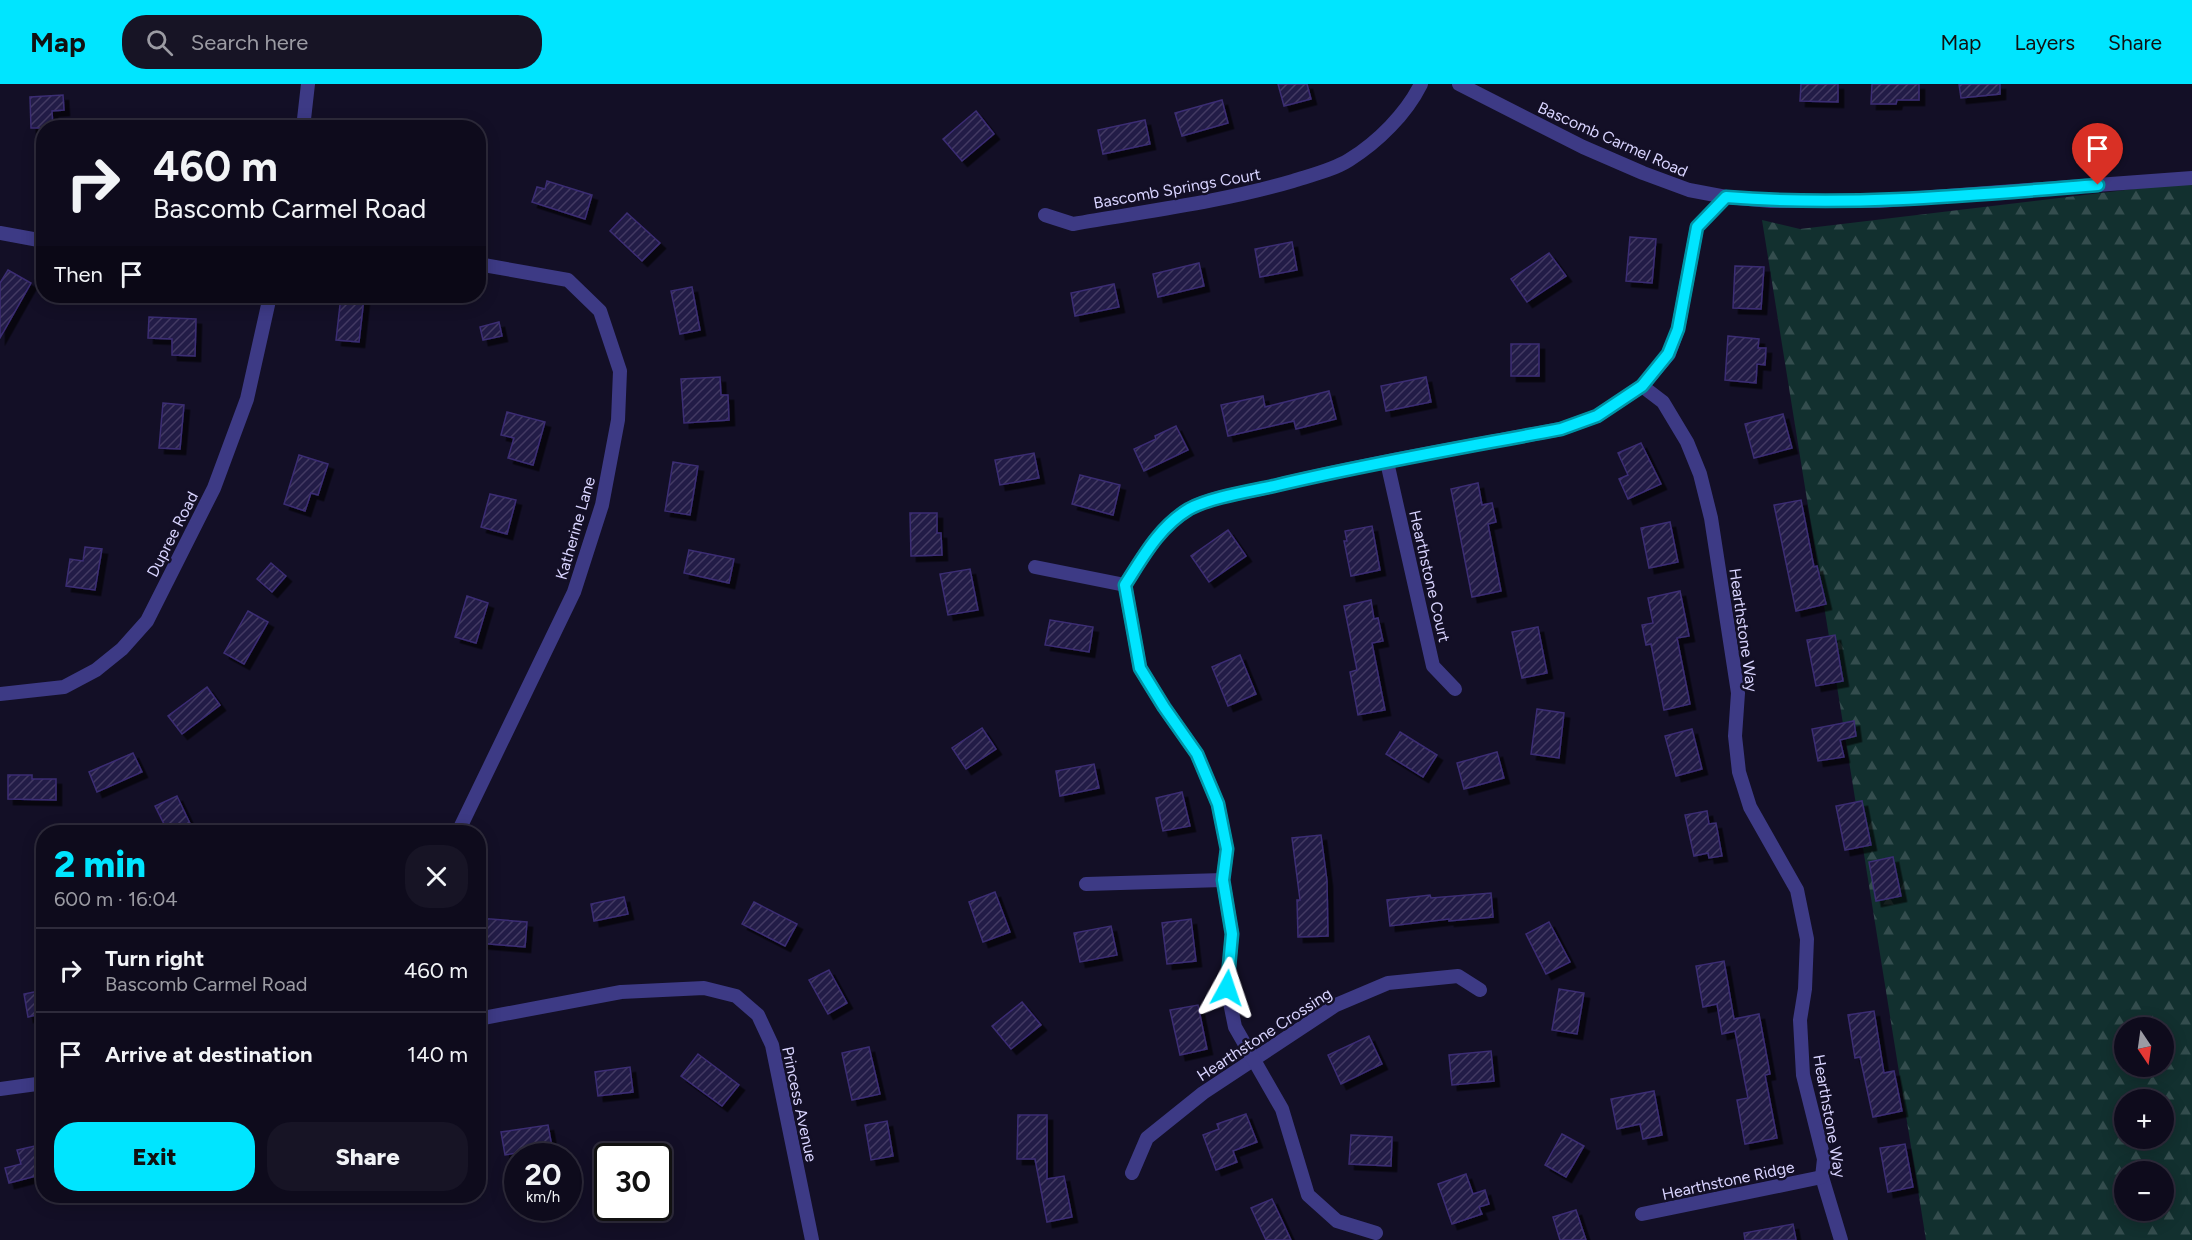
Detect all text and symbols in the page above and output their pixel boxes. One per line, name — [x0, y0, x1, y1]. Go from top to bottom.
search box — [122, 15, 542, 69]
text: Map — [30, 25, 86, 59]
icon: search — [143, 26, 176, 59]
text: Search here — [191, 29, 308, 56]
text: Map — [1941, 30, 1981, 55]
text: Layers — [2014, 30, 2075, 55]
text: Share — [2108, 30, 2162, 55]
street label: Bascomb Carmel Road — [1535, 98, 1691, 181]
pin — [2072, 123, 2123, 185]
icon: arrive — [2081, 132, 2114, 165]
text: 460 m — [153, 141, 278, 192]
icon: right — [54, 144, 132, 222]
street label: Bascomb Springs Court — [1092, 164, 1262, 213]
text: Bascomb Carmel Road — [153, 192, 426, 225]
icon: arrive — [115, 258, 148, 291]
text: Then — [54, 261, 103, 288]
street label: Katherine Lane — [552, 474, 599, 582]
street label: Dupree Road — [143, 488, 202, 580]
street label: Hearthstone Court — [1405, 508, 1454, 644]
street label: Hearthstone Way — [1725, 567, 1762, 694]
text: 2 min — [54, 843, 146, 886]
button: close — [405, 845, 468, 908]
text: 600 m · 16:04 — [54, 887, 178, 911]
text: Turn right — [105, 945, 204, 972]
icon: right — [54, 954, 87, 987]
position arrow — [1195, 956, 1259, 1020]
text: 460 m — [404, 957, 468, 984]
text: Bascomb Carmel Road — [105, 972, 308, 996]
street label: Hearthstone Crossing — [1193, 984, 1335, 1085]
north arrow — [2114, 1017, 2174, 1077]
map controls — [2114, 1017, 2174, 1221]
icon: arrive — [54, 1038, 87, 1071]
text: Arrive at destination — [105, 1041, 313, 1068]
text: 140 m — [407, 1041, 468, 1068]
street label: Princess Avenue — [778, 1045, 821, 1164]
street label: Hearthstone Way — [1809, 1053, 1850, 1180]
button: + — [2114, 1089, 2174, 1149]
button: Exit — [54, 1122, 255, 1191]
button: Share — [267, 1122, 468, 1191]
speed limit sign: 30 — [594, 1143, 672, 1221]
text: 20 — [525, 1156, 561, 1193]
street label: Hearthstone Ridge — [1660, 1157, 1796, 1204]
button: − — [2114, 1161, 2174, 1221]
text: km/h — [526, 1188, 560, 1206]

